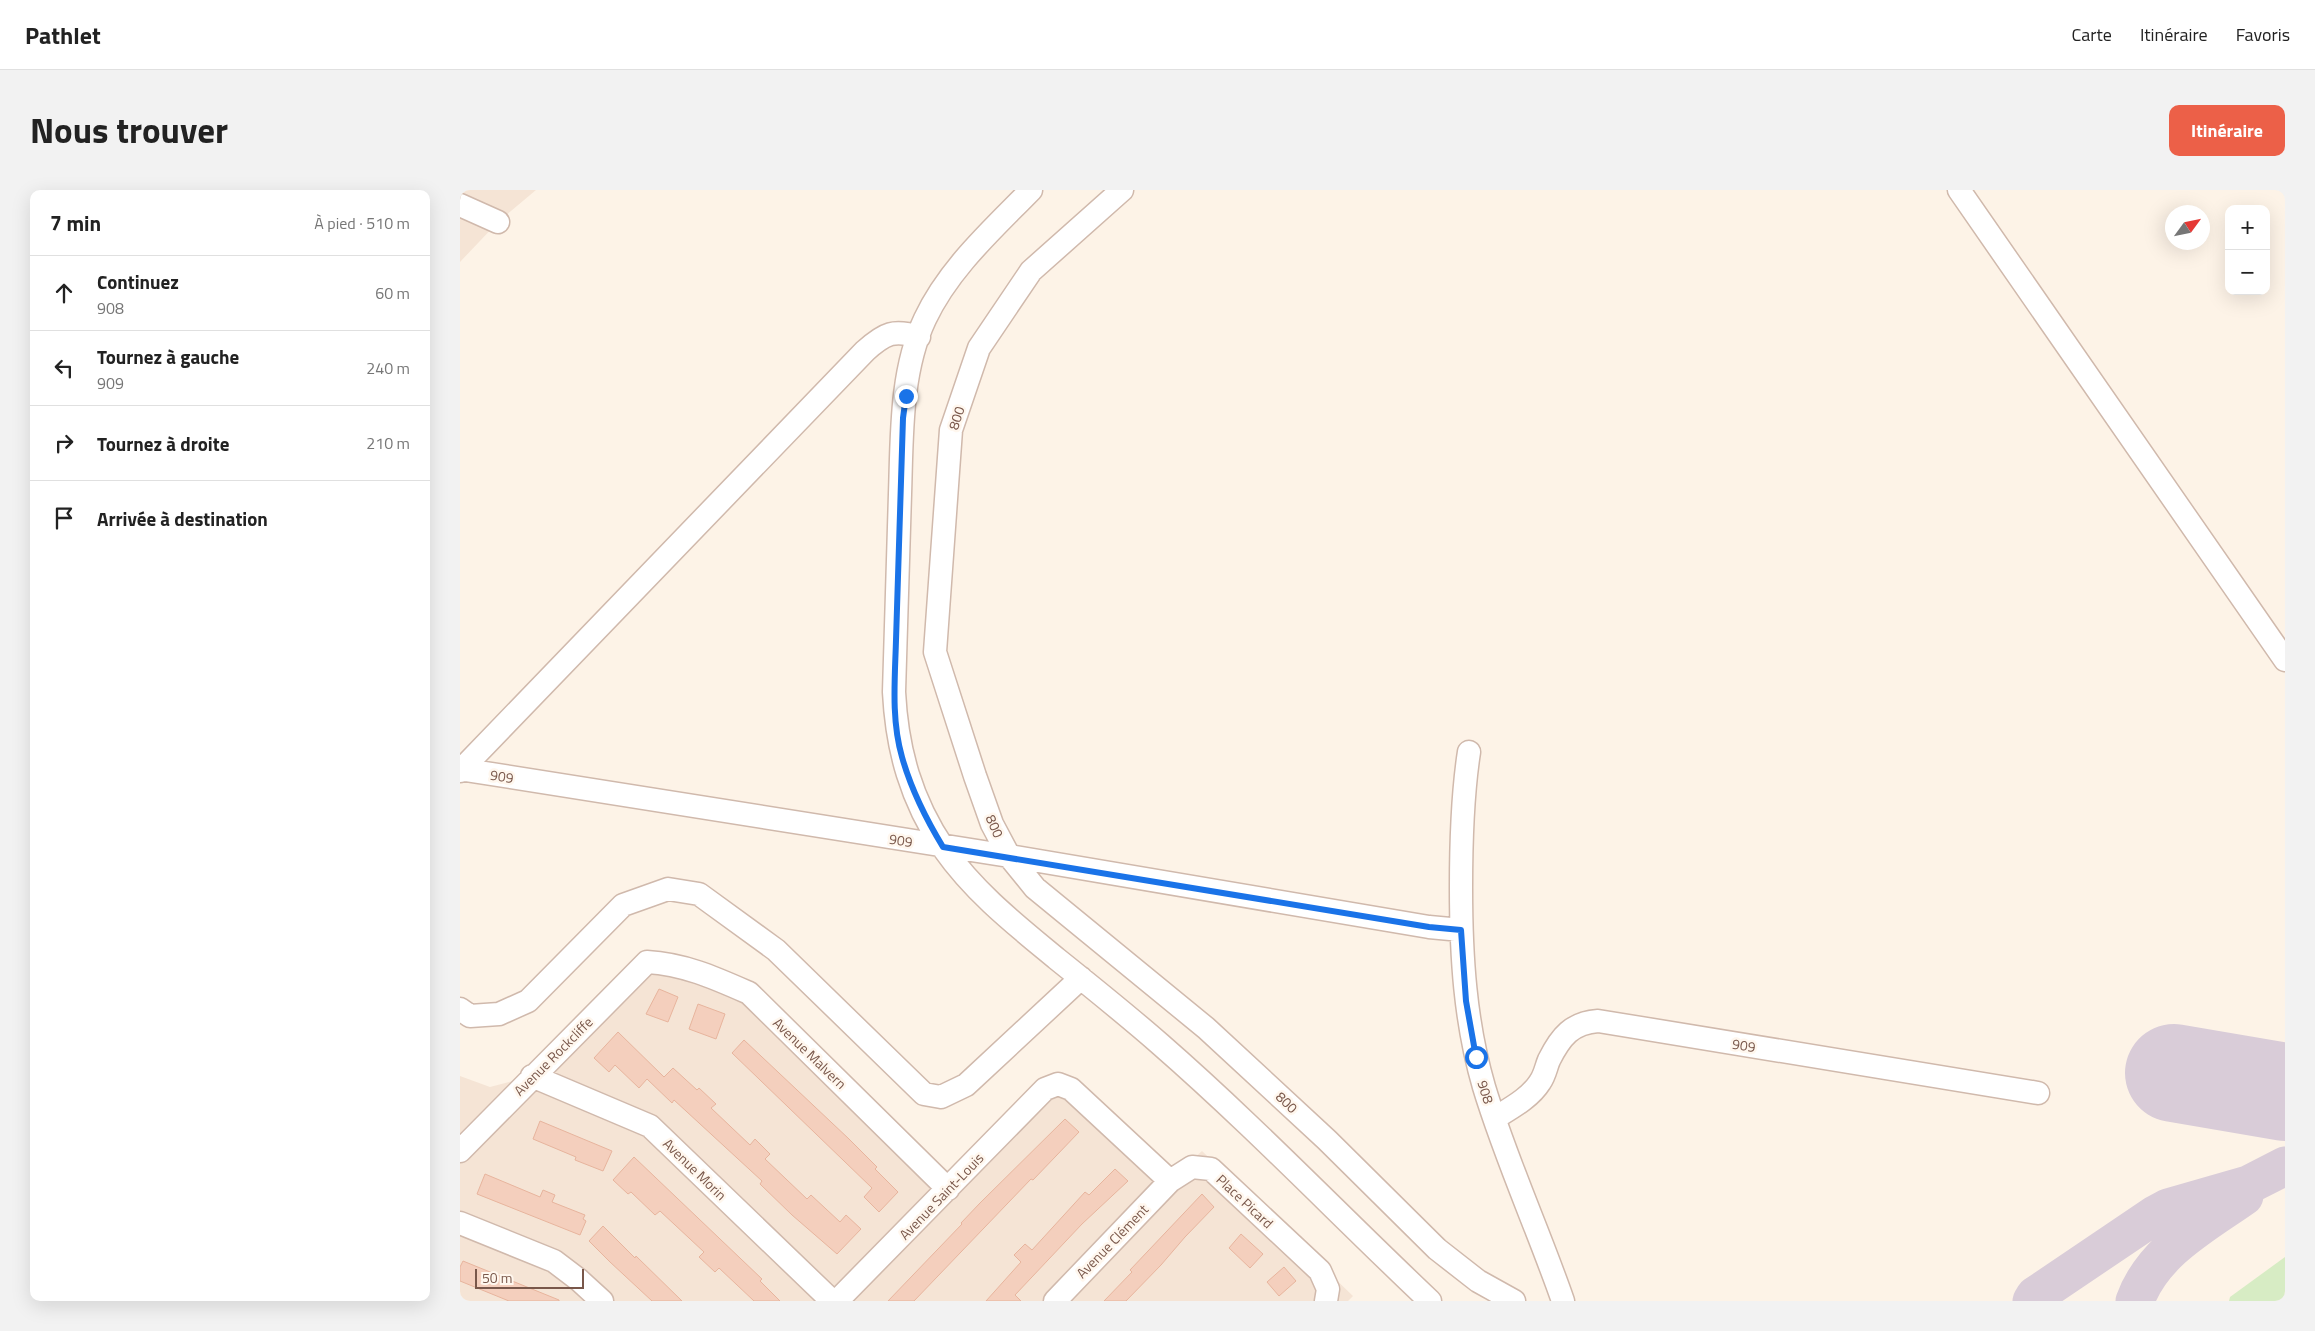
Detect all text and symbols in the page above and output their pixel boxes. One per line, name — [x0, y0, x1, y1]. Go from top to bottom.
text: Pathlet — [25, 17, 101, 53]
text: Carte — [2071, 21, 2112, 48]
text: Itinéraire — [2140, 21, 2208, 48]
text: Favoris — [2236, 21, 2290, 48]
text: Nous trouver — [30, 103, 228, 157]
button: Itinéraire — [2169, 105, 2285, 156]
north arrow — [2165, 205, 2210, 250]
map controls — [2225, 205, 2270, 295]
button: + — [2225, 205, 2270, 250]
text: 7 min — [50, 207, 101, 239]
text: À pied · 510 m — [314, 211, 410, 235]
button: − — [2225, 250, 2270, 295]
text: Continuez — [97, 267, 179, 296]
icon: ahead — [50, 279, 78, 307]
text: 60 m — [375, 281, 410, 305]
text: 908 — [97, 296, 124, 320]
text: Tournez à gauche — [97, 342, 239, 371]
icon: left — [50, 354, 78, 382]
text: 240 m — [366, 356, 410, 380]
text: 909 — [97, 371, 124, 395]
route end — [895, 385, 918, 408]
street label: 800 — [943, 404, 970, 432]
icon: right — [50, 429, 78, 457]
text: Tournez à droite — [97, 429, 229, 458]
text: 210 m — [366, 431, 410, 455]
icon: arrive — [50, 504, 78, 532]
text: Arrivée à destination — [97, 504, 268, 533]
street label: 909 — [489, 764, 515, 788]
street label: 800 — [981, 811, 1009, 841]
street label: 909 — [888, 828, 914, 852]
street label: Avenue Rockcliffe — [509, 1012, 597, 1100]
street label: Avenue Malvern — [769, 1012, 851, 1094]
street label: 909 — [1731, 1033, 1757, 1057]
route start — [1465, 1046, 1488, 1069]
street label: 908 — [1473, 1078, 1500, 1106]
street label: 800 — [1271, 1086, 1303, 1118]
street label: Avenue Morin — [658, 1133, 732, 1205]
street label: Avenue Saint-Louis — [894, 1148, 988, 1244]
street label: Place Picard — [1212, 1169, 1278, 1233]
street label: Avenue Clément — [1071, 1199, 1153, 1283]
scale bar — [475, 1266, 584, 1289]
text: 50 m — [482, 1267, 512, 1288]

